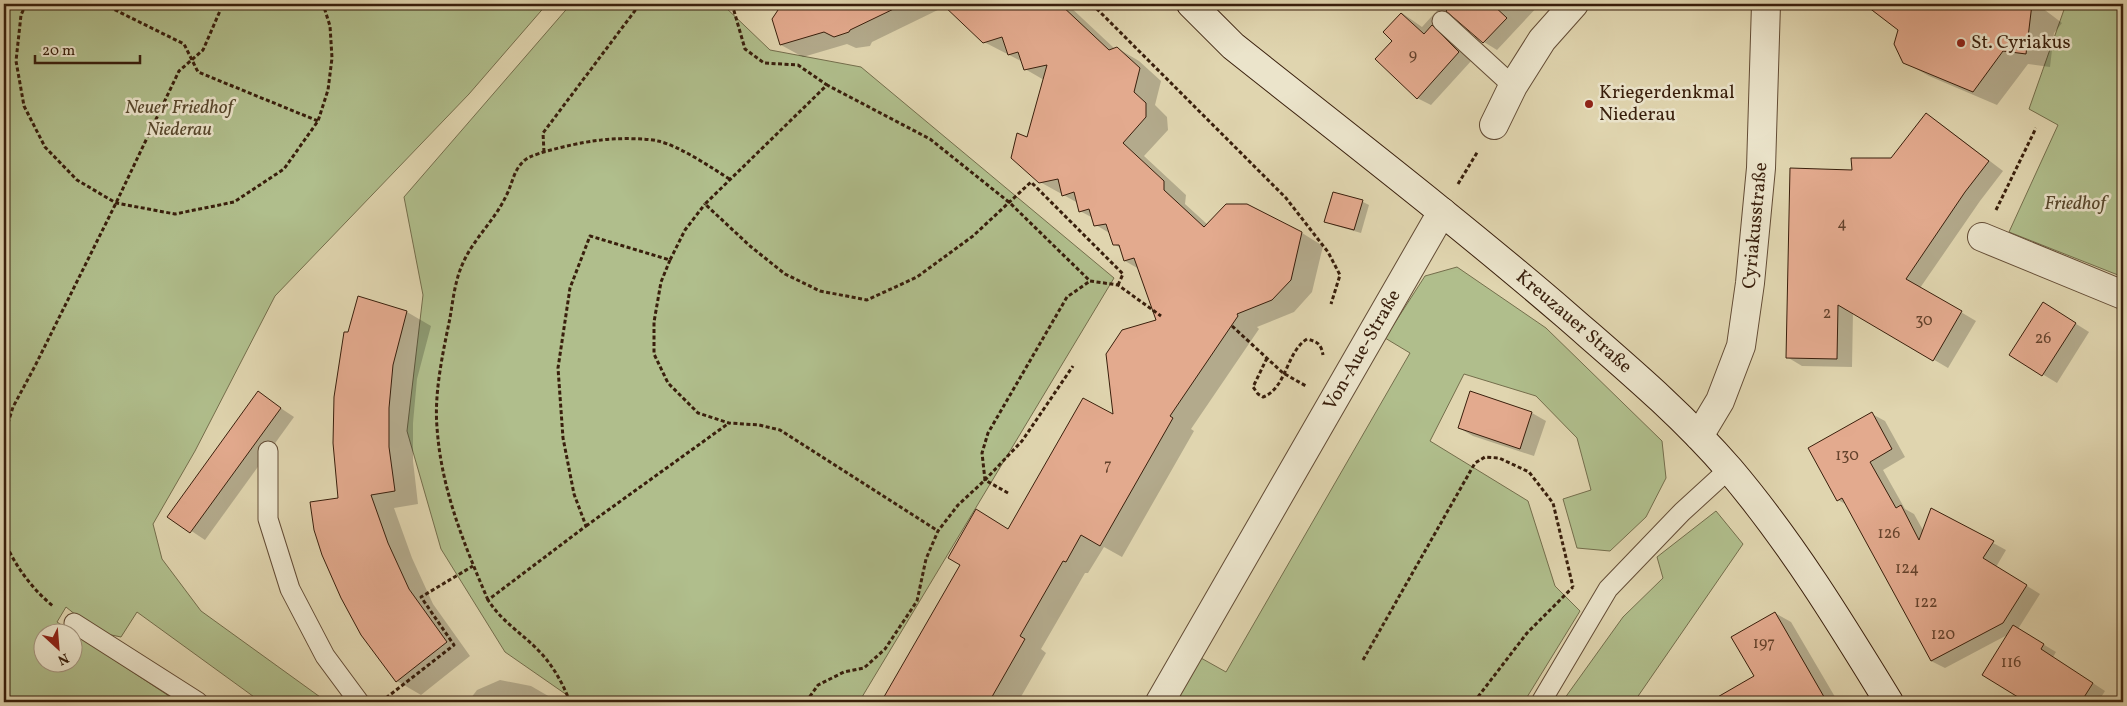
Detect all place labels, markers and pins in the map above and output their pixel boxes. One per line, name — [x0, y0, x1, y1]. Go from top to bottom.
place label: St. Cyriakus — [1971, 30, 2071, 56]
marker: St. Cyriakus — [1955, 37, 1967, 49]
place label: Kriegerdenkmal Niederau — [1599, 80, 1735, 128]
marker: Kriegerdenkmal Niederau — [1583, 98, 1595, 110]

